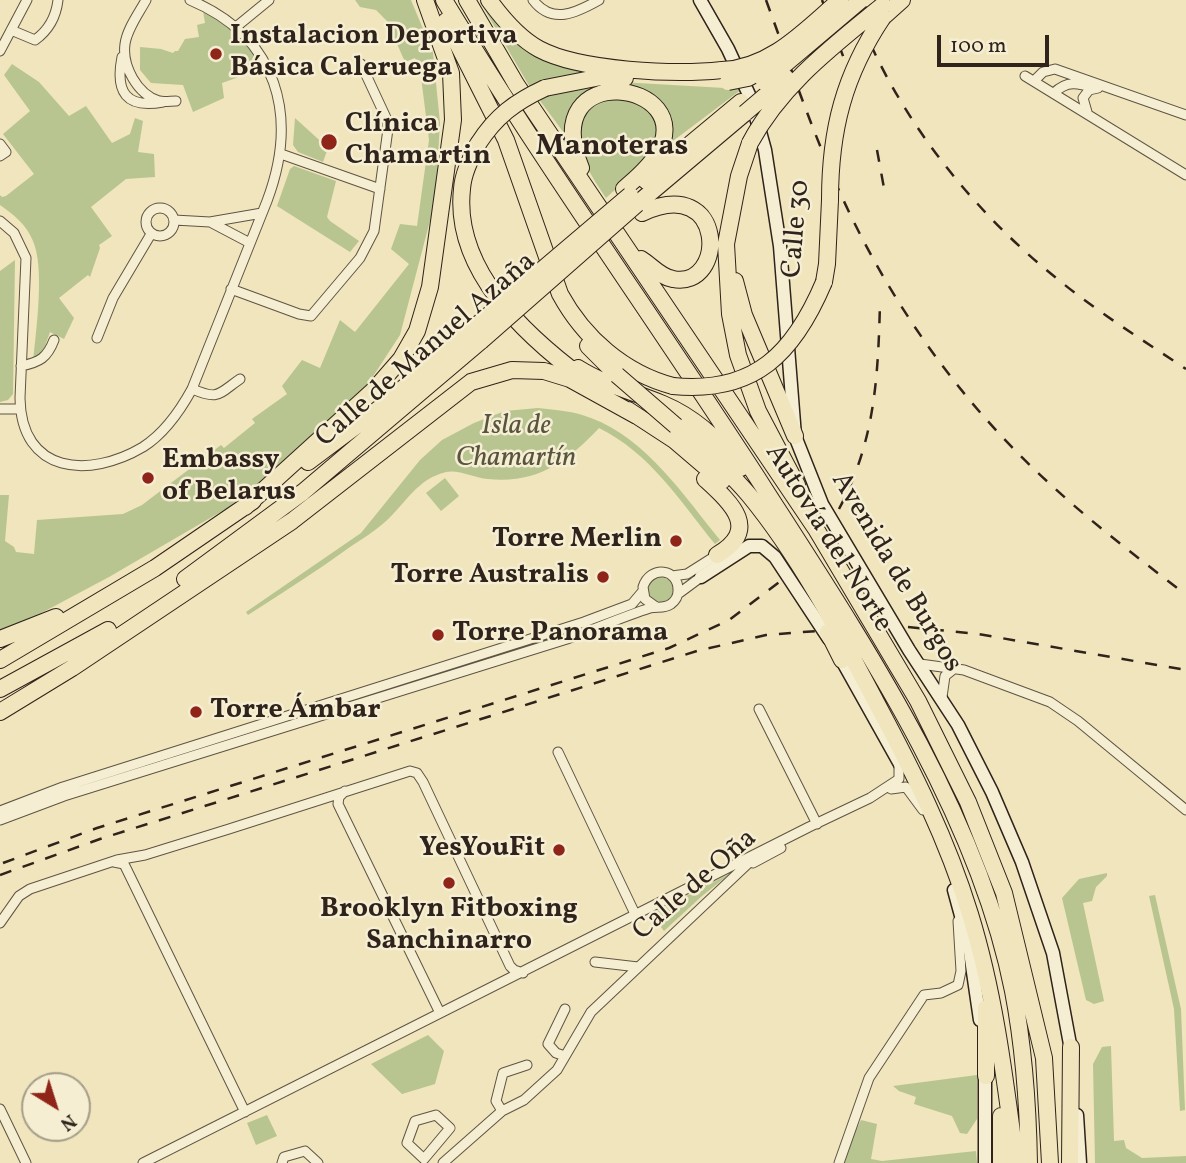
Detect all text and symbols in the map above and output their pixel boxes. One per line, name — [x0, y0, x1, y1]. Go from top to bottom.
place label: Instalacion Deportiva Básica Caleruega — [230, 21, 518, 87]
scale bar — [941, 21, 1053, 65]
text: 100 m — [950, 32, 1007, 61]
marker: Instalacion Deportiva Básica Caleruega — [208, 46, 224, 62]
place label: Clínica Chamartin — [345, 109, 491, 175]
district label: Manoteras — [536, 130, 688, 166]
marker: Clínica Chamartin — [319, 132, 339, 152]
street label: Calle 30 — [777, 178, 819, 280]
street label: Calle de Manuel Azaña — [310, 246, 544, 456]
park label: Isla de Chamartín — [456, 411, 576, 477]
street label: Autovía del Norte — [756, 439, 898, 639]
place label: Embassy of Belarus — [162, 445, 296, 511]
street label: Avenida de Burgos — [822, 467, 968, 679]
marker: Embassy of Belarus — [140, 470, 156, 486]
place label: Torre Merlin — [492, 524, 662, 558]
marker: Torre Merlin — [668, 533, 684, 549]
place label: Torre Australis — [390, 560, 589, 594]
marker: Torre Australis — [595, 569, 611, 585]
place label: Torre Panorama — [452, 618, 668, 652]
marker: Torre Panorama — [430, 627, 446, 643]
place label: Torre Ámbar — [210, 695, 381, 729]
marker: Torre Ámbar — [188, 704, 204, 720]
street label: Calle de Oña — [627, 823, 765, 949]
place label: YesYouFit — [419, 833, 545, 867]
marker: YesYouFit — [551, 842, 567, 858]
marker: Brooklyn Fitboxing Sanchinarro — [441, 875, 457, 891]
place label: Brooklyn Fitboxing Sanchinarro — [320, 894, 578, 960]
north arrow — [21, 1072, 91, 1142]
text: N — [54, 1107, 81, 1136]

